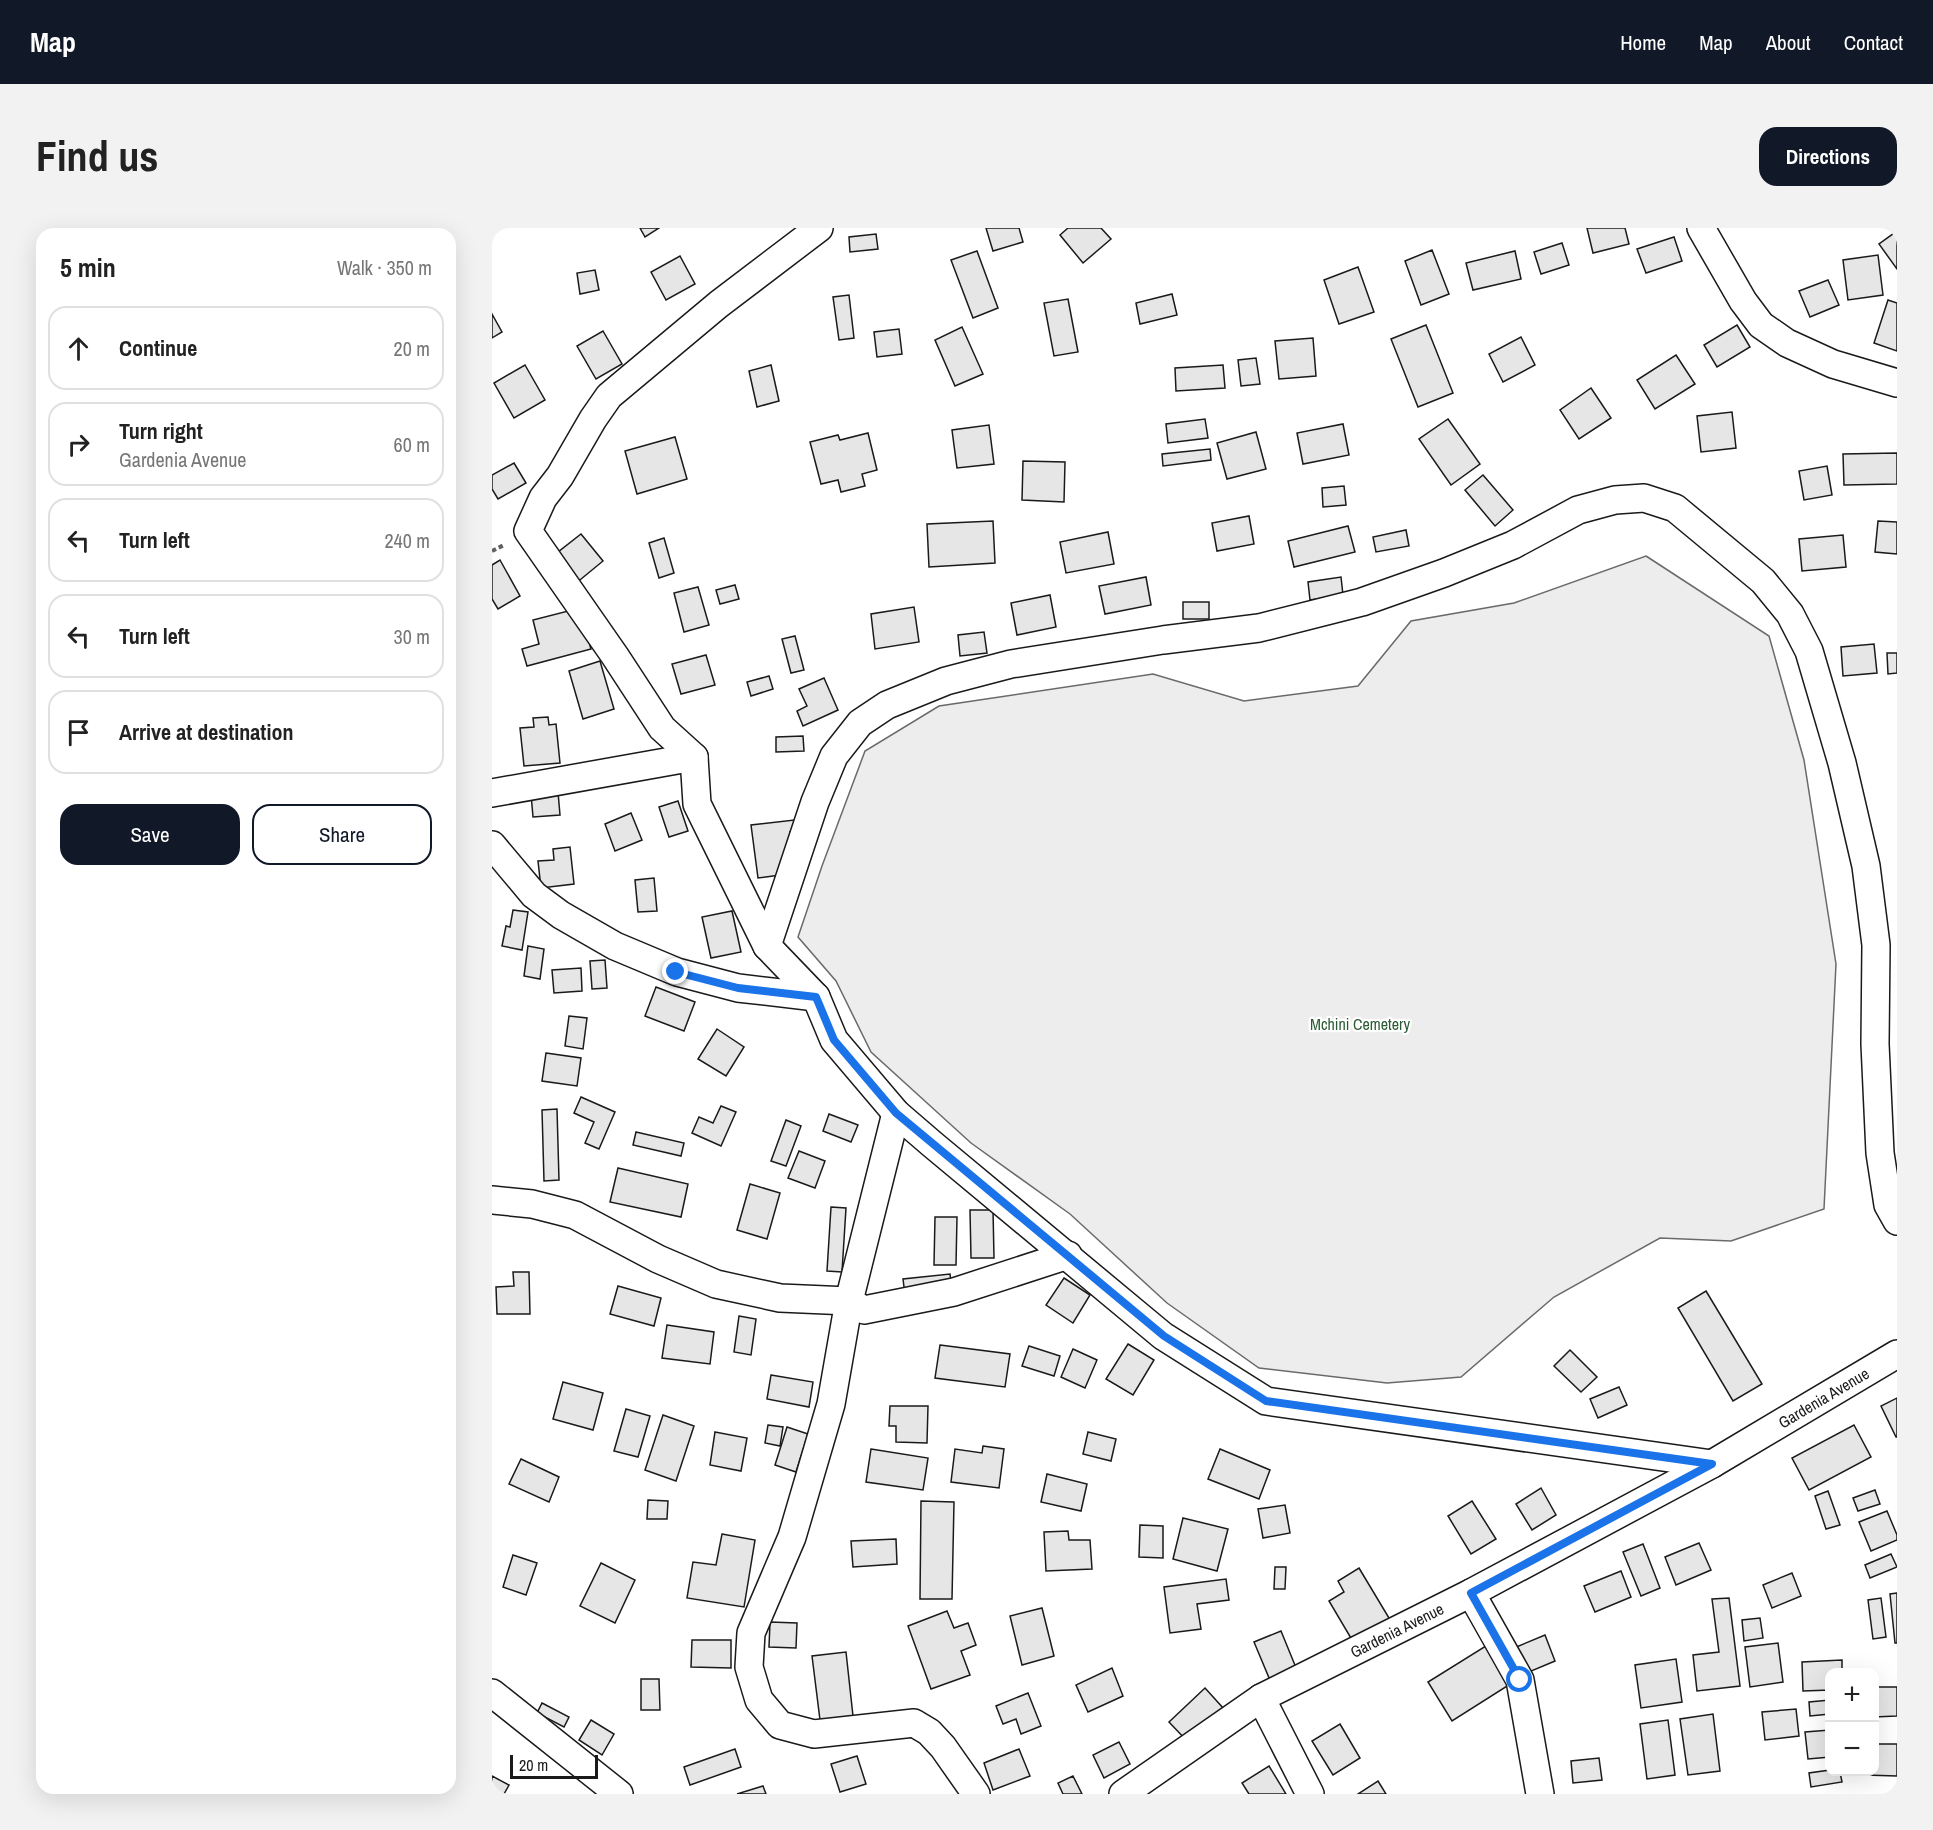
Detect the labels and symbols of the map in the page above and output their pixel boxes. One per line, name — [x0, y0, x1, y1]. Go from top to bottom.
route end — [662, 958, 688, 984]
park label: Mchini Cemetery — [1310, 1013, 1410, 1035]
street label: Gardenia Avenue — [1774, 1362, 1873, 1433]
street label: Gardenia Avenue — [1346, 1597, 1447, 1663]
route start — [1506, 1666, 1532, 1692]
scale bar — [510, 1752, 598, 1780]

